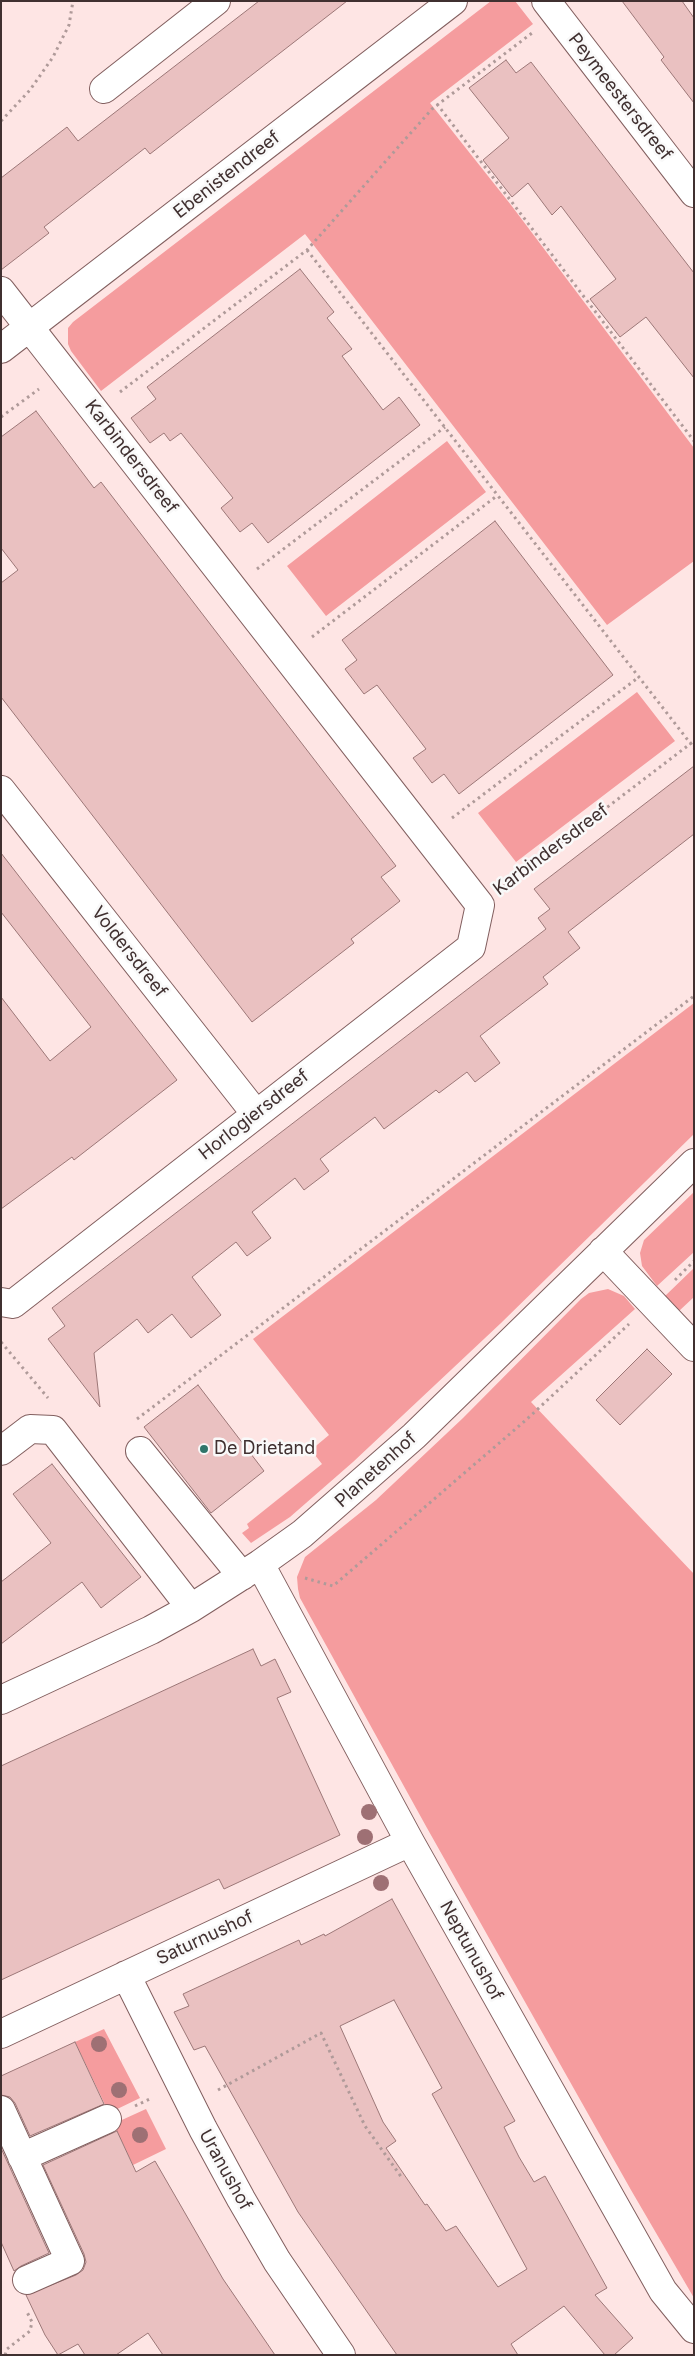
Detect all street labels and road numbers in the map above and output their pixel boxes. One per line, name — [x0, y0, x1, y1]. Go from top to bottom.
street label: Peymeestersdreef — [564, 29, 676, 165]
street label: Ebenistendreef — [170, 127, 284, 223]
street label: Karbindersdreef — [80, 396, 182, 518]
street label: Karbindersdreef — [489, 800, 613, 900]
street label: Voldersdreef — [87, 902, 171, 1002]
street label: Horlogiersdreef — [195, 1065, 313, 1165]
street label: Planetenhof — [331, 1428, 421, 1512]
street label: Neptunushof — [435, 1897, 507, 2005]
street label: Saturnushof — [153, 1906, 257, 1970]
street label: Uranushof — [194, 2126, 256, 2214]

